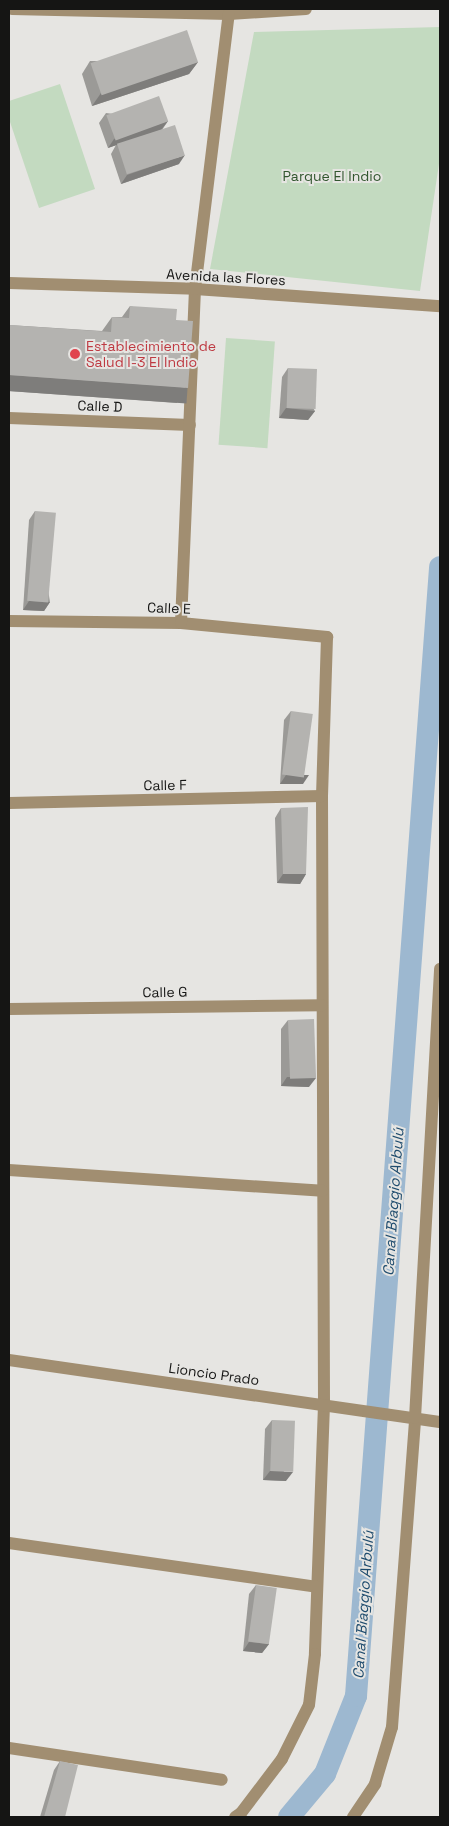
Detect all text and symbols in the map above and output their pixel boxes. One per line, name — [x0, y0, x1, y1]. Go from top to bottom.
park label: Parque El Indio — [283, 168, 381, 184]
street label: Avenida las Flores — [166, 265, 286, 289]
place label: Establecimiento de Salud I-3 El Indio — [86, 338, 216, 371]
marker: Establecimiento de Salud I-3 El Indio — [68, 347, 82, 361]
street label: Calle D — [77, 397, 123, 415]
street label: Calle E — [147, 599, 191, 617]
street label: Calle F — [143, 776, 187, 794]
street label: Calle G — [142, 983, 188, 1001]
water label: Canal Biaggio Arbulú — [379, 1127, 407, 1277]
street label: Lioncio Prado — [168, 1359, 260, 1389]
water label: Canal Biaggio Arbulú — [349, 1530, 377, 1680]

